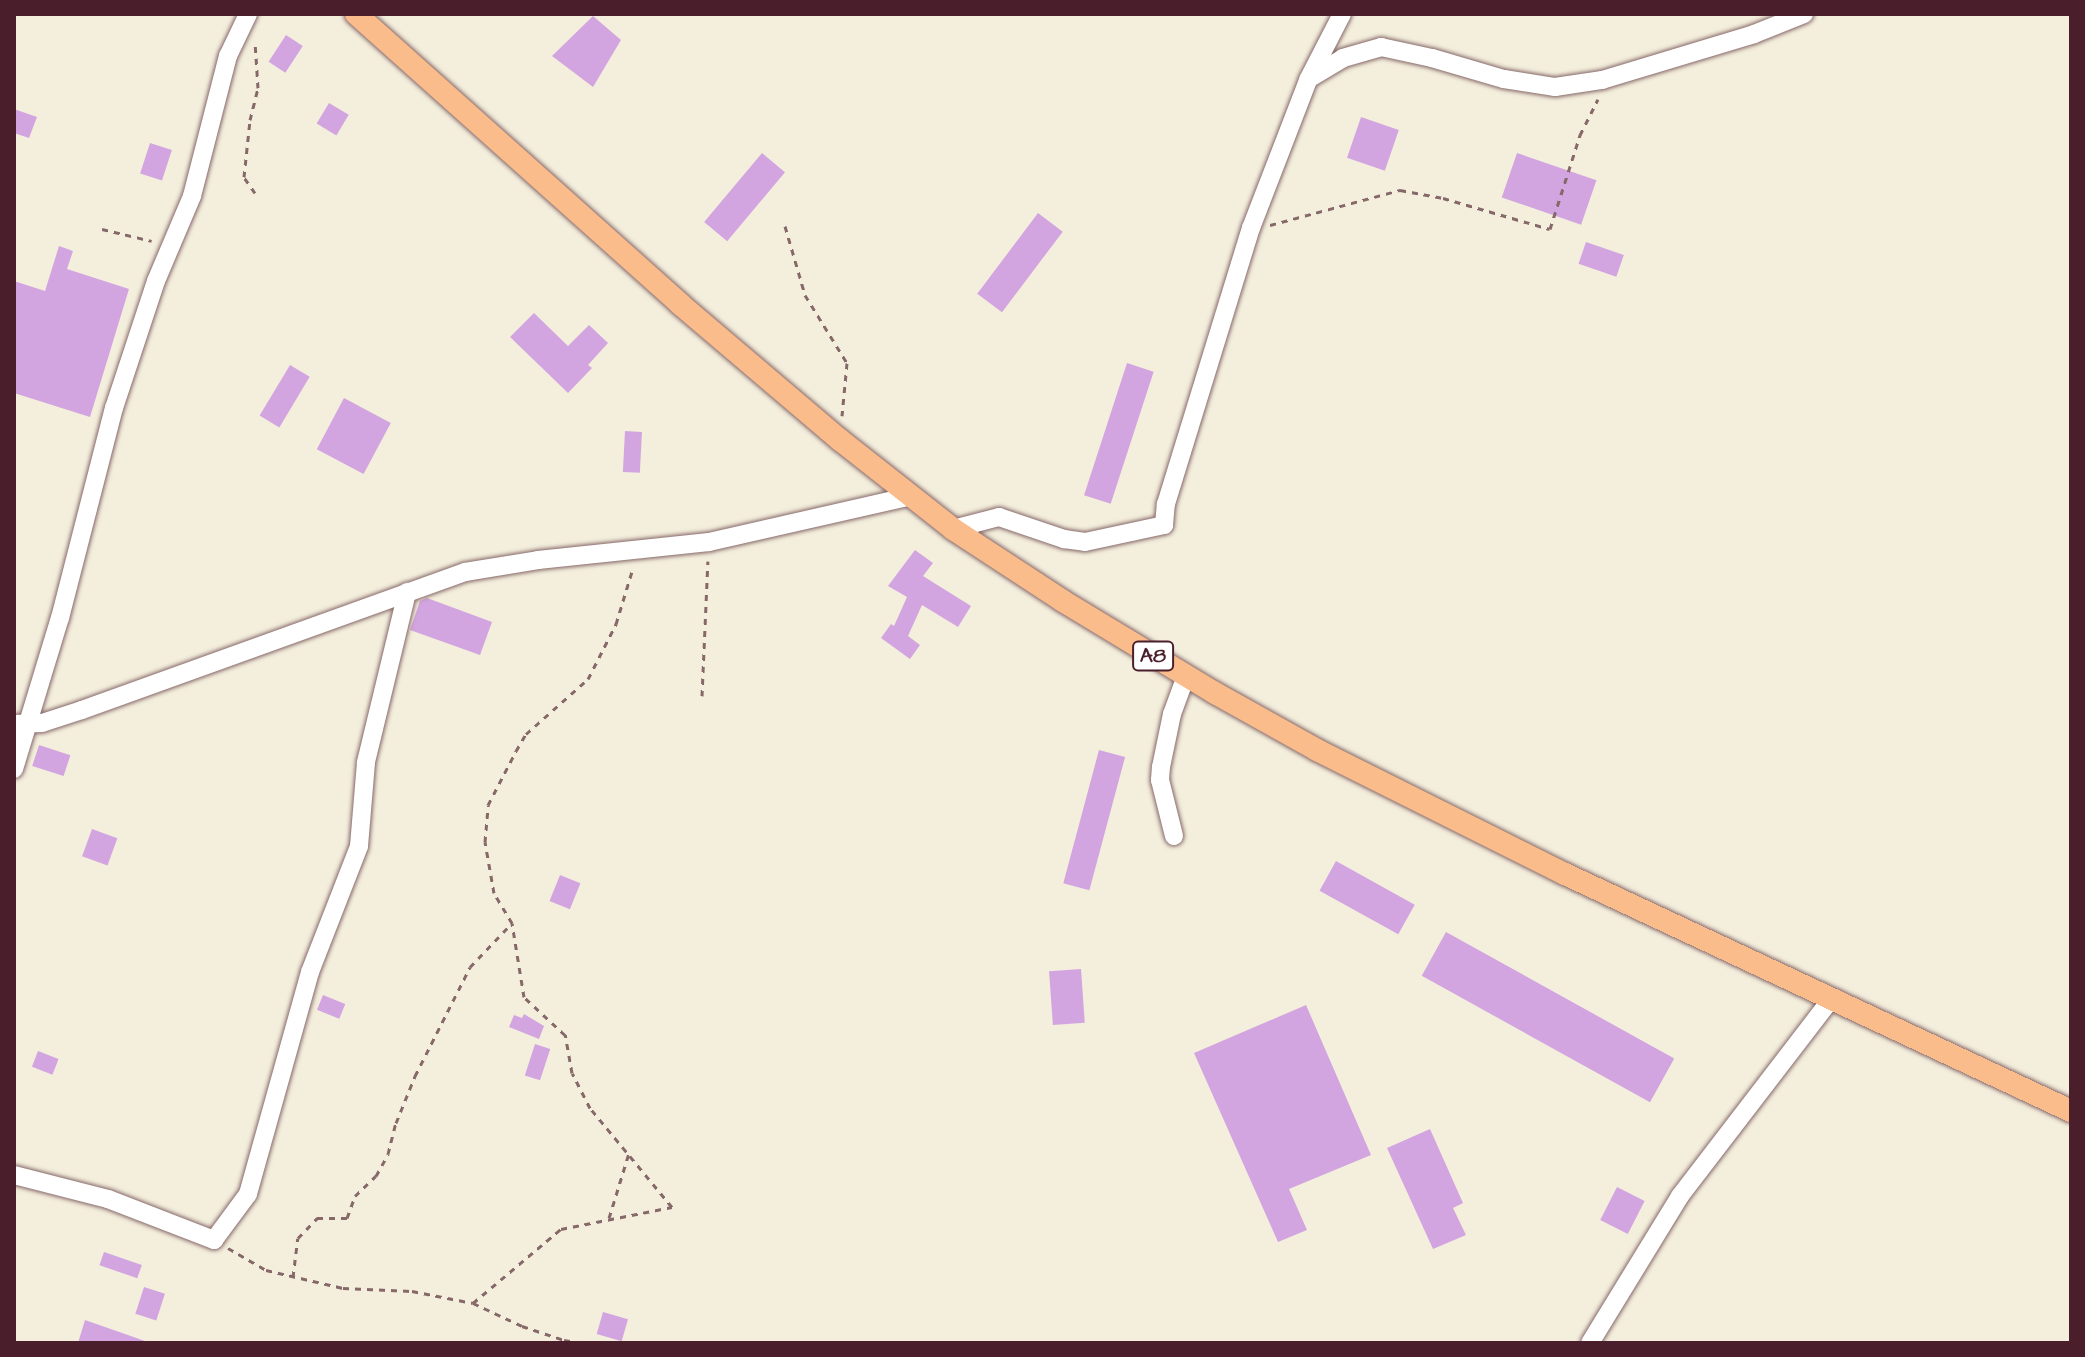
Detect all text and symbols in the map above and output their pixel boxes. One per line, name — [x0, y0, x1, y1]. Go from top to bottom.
road number: A8 — [1131, 640, 1175, 672]

